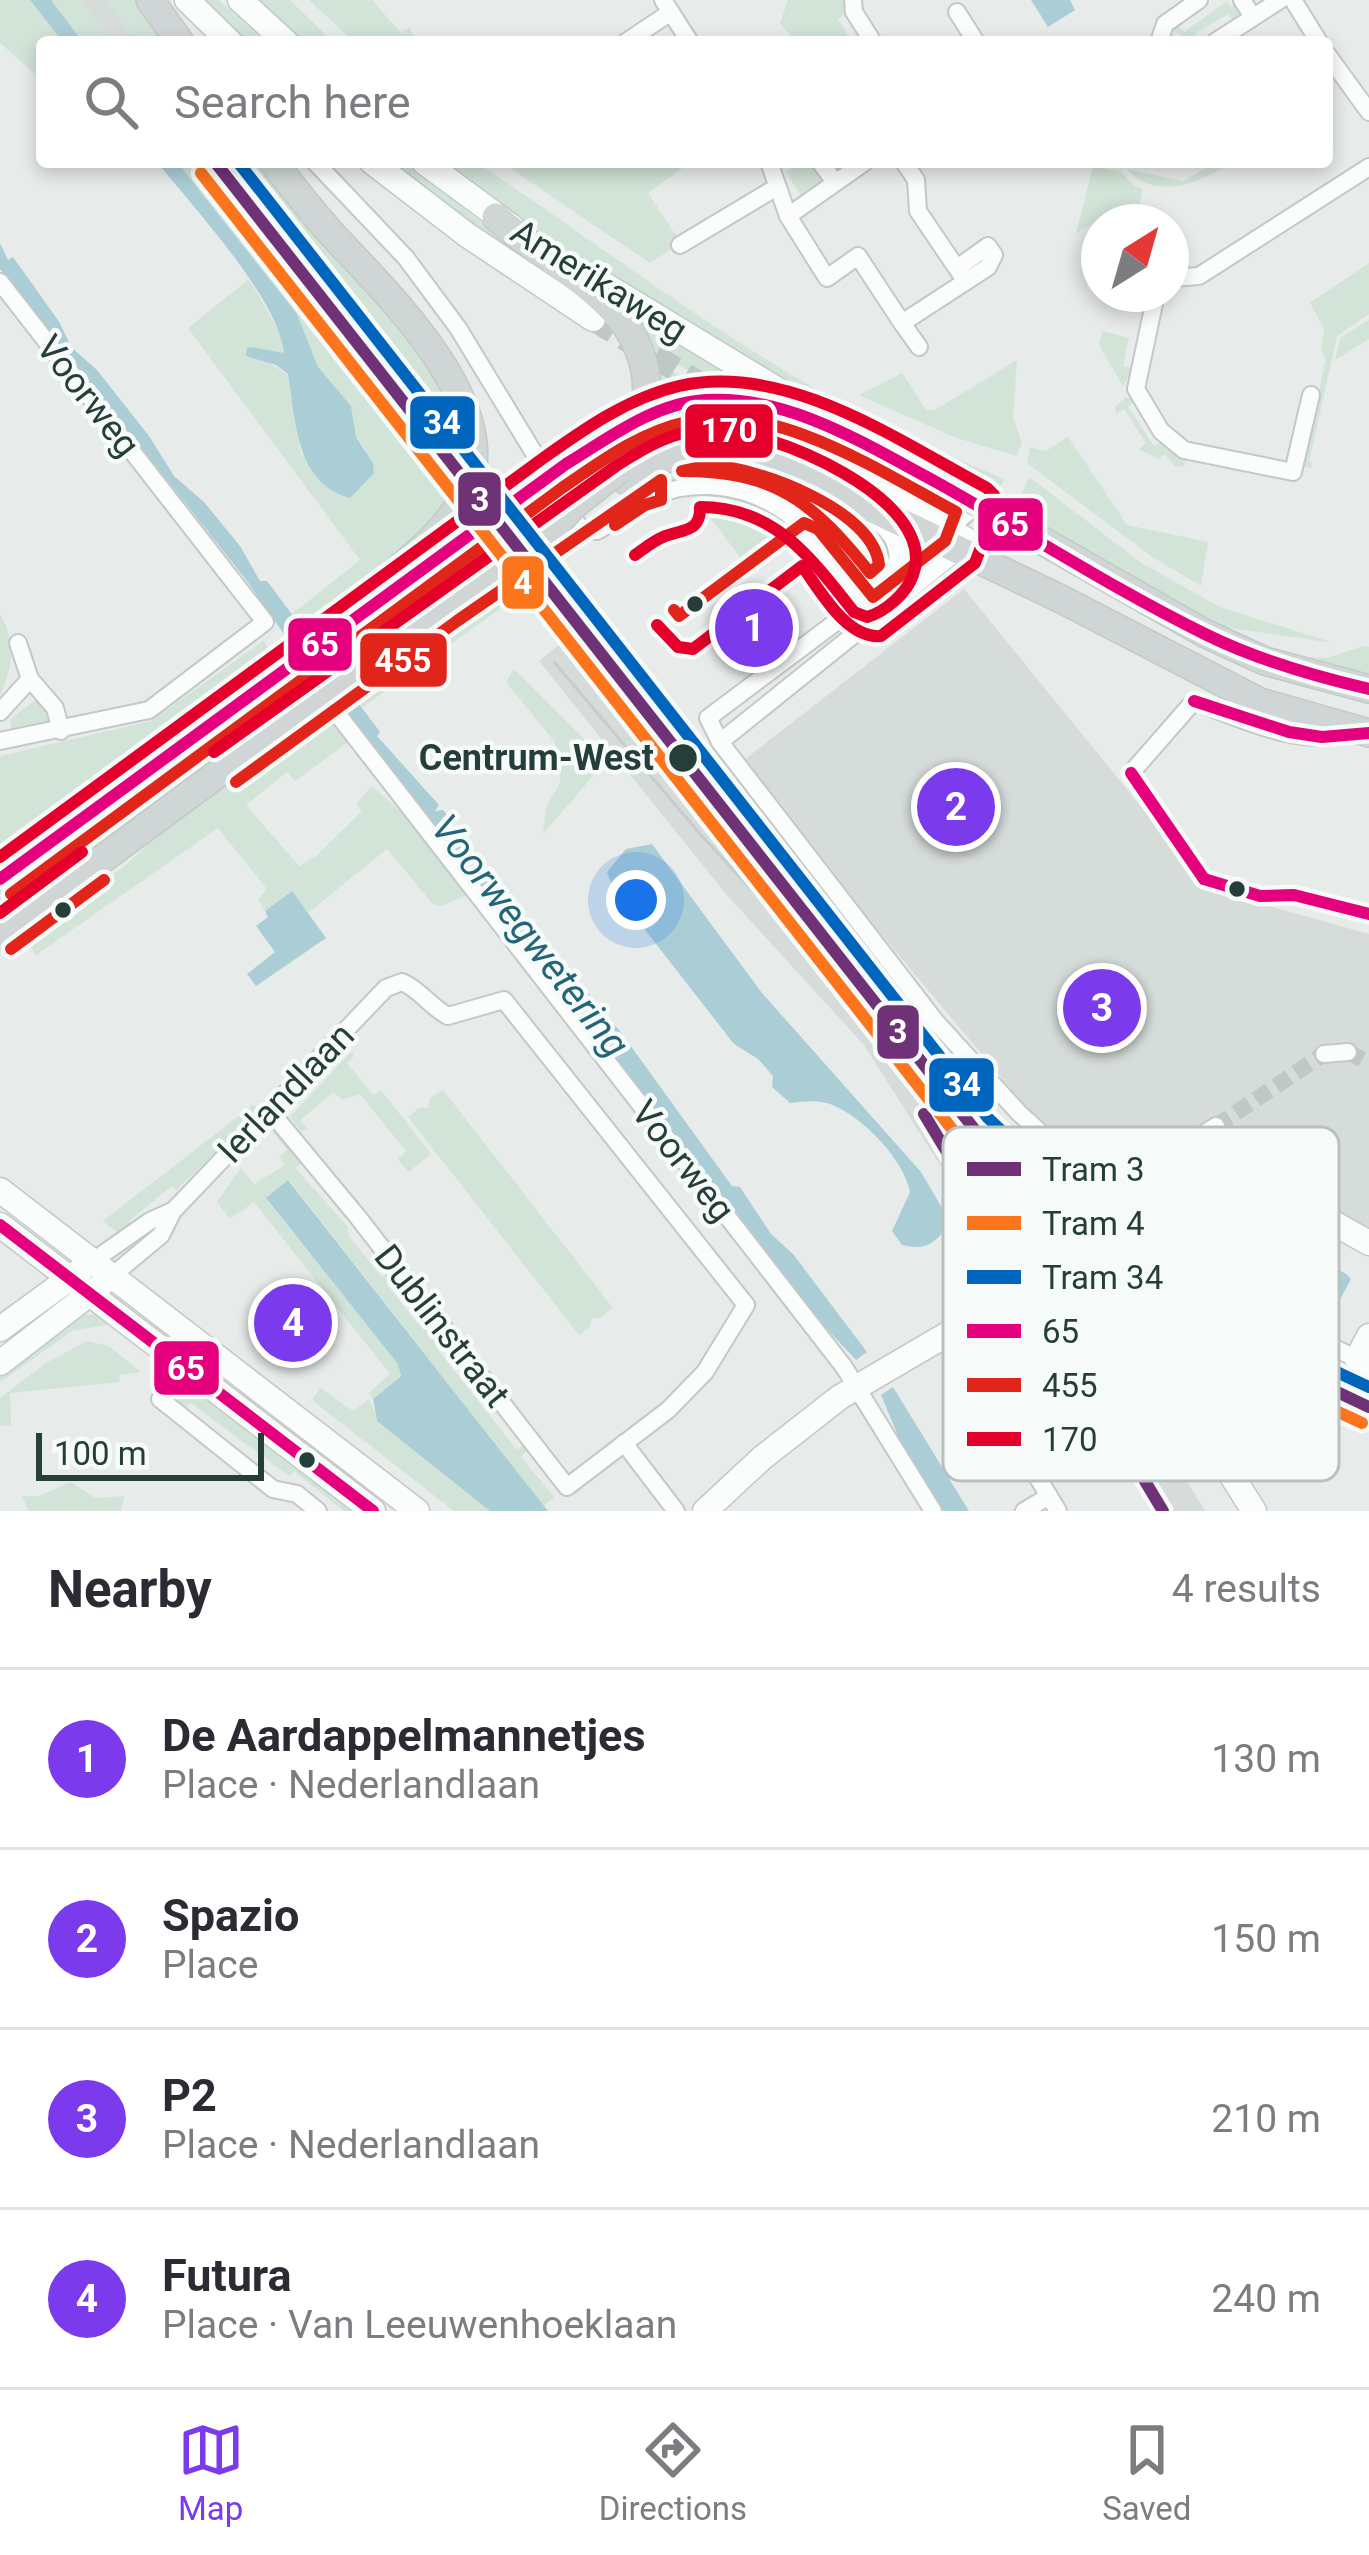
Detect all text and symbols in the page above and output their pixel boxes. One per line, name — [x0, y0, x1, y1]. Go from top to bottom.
search box — [36, 36, 1333, 168]
icon: search — [78, 69, 144, 135]
text: Search here — [174, 76, 411, 129]
north arrow — [1081, 204, 1189, 312]
street label: Amerikaweg — [503, 210, 695, 352]
street label: Voorweg — [28, 327, 148, 465]
line badge: 34 — [408, 394, 477, 451]
line badge: 170 — [683, 402, 775, 460]
text: 34 — [423, 403, 461, 442]
text: 170 — [701, 411, 757, 450]
line badge: 3 — [456, 470, 503, 528]
text: 3 — [471, 480, 489, 519]
line badge: 65 — [976, 496, 1045, 553]
text: 65 — [991, 505, 1029, 544]
line badge: 4 — [500, 554, 546, 611]
text: 4 — [514, 563, 533, 602]
pin: 1 — [715, 583, 793, 673]
unlabelled marker — [684, 593, 706, 615]
line badge: 65 — [286, 616, 354, 673]
text: 65 — [301, 625, 339, 664]
line badge: 455 — [358, 631, 449, 689]
text: 455 — [375, 641, 431, 680]
place label: Centrum-West — [419, 737, 654, 779]
marker: Centrum-West — [666, 741, 700, 775]
pin: 2 — [917, 762, 995, 852]
water label: Voorwegwetering — [421, 806, 639, 1066]
your location — [606, 870, 666, 930]
unlabelled marker — [1226, 878, 1248, 900]
unlabelled marker — [52, 899, 74, 921]
pin: 3 — [1063, 963, 1141, 1053]
line badge: 3 — [875, 1003, 921, 1061]
text: 3 — [889, 1012, 907, 1051]
street label: Ierlandlaan — [209, 1015, 363, 1171]
line badge: 34 — [927, 1056, 996, 1114]
text: 34 — [943, 1065, 981, 1104]
street label: Voorweg — [623, 1092, 743, 1230]
legend — [943, 1127, 1339, 1481]
text: Tram 3 — [1042, 1150, 1145, 1189]
text: Tram 4 — [1042, 1204, 1145, 1243]
street label: Dublinstraat — [366, 1237, 518, 1415]
text: Tram 34 — [1042, 1258, 1163, 1297]
pin: 4 — [254, 1278, 332, 1368]
text: 65 — [1042, 1312, 1079, 1351]
line badge: 65 — [152, 1339, 221, 1397]
text: 65 — [167, 1349, 205, 1388]
text: 455 — [1042, 1366, 1098, 1405]
text: 170 — [1042, 1420, 1098, 1459]
scale bar — [36, 1427, 264, 1480]
text: 100 m — [54, 1434, 147, 1473]
unlabelled marker — [296, 1449, 318, 1471]
text: Nearby — [48, 1560, 212, 1619]
text: 4 results — [1172, 1566, 1321, 1612]
text: De Aardappelmannetjes — [162, 1709, 646, 1762]
text: 1 — [76, 1736, 98, 1782]
text: 130 m — [1211, 1736, 1321, 1782]
text: Place · Nederlandlaan — [162, 1762, 540, 1808]
text: Spazio — [162, 1889, 299, 1942]
text: 2 — [76, 1916, 98, 1962]
text: 150 m — [1211, 1916, 1321, 1962]
text: Place — [162, 1942, 258, 1988]
text: P2 — [162, 2069, 217, 2122]
text: 3 — [76, 2096, 98, 2142]
text: 210 m — [1211, 2096, 1321, 2142]
text: Place · Nederlandlaan — [162, 2122, 540, 2168]
text: Futura — [162, 2249, 292, 2302]
text: 4 — [76, 2276, 98, 2322]
text: 240 m — [1211, 2276, 1321, 2322]
text: Place · Van Leeuwenhoeklaan — [162, 2302, 677, 2348]
tab: Map — [178, 2417, 244, 2528]
tab: Directions — [599, 2417, 747, 2528]
tab: Saved — [1102, 2417, 1191, 2528]

